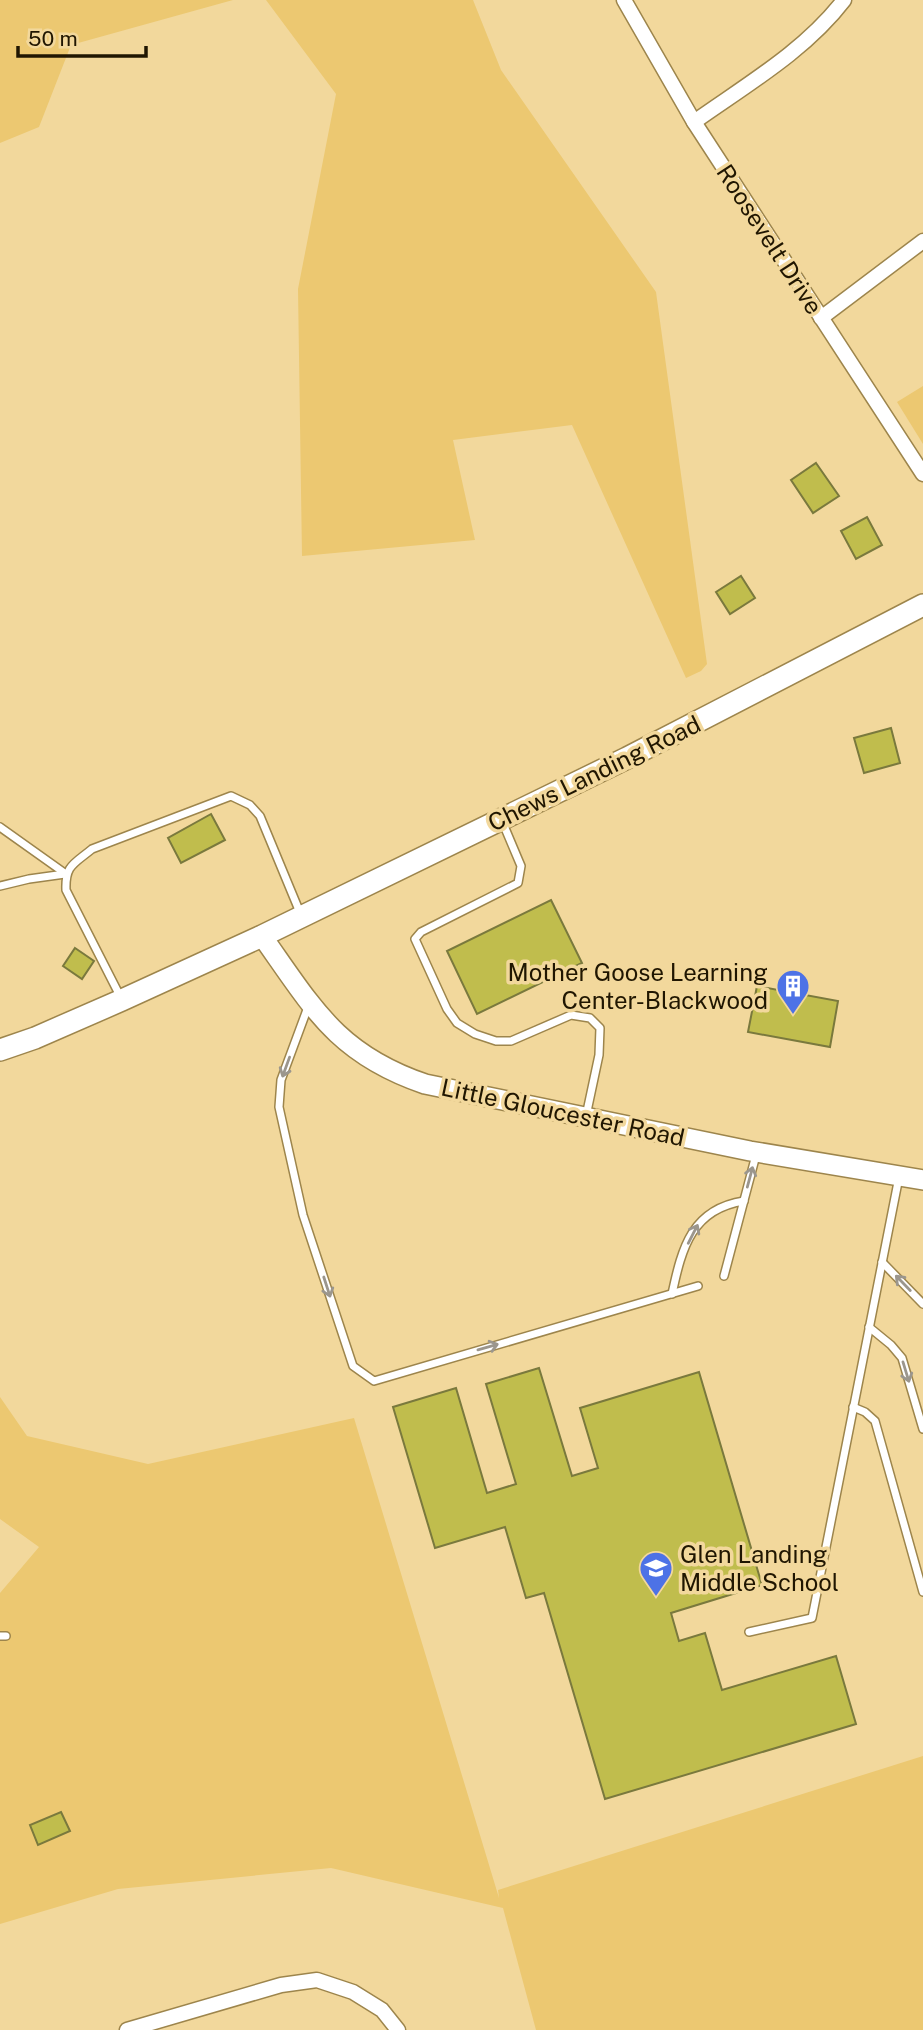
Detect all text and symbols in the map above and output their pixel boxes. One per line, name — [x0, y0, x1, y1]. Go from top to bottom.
scale bar — [18, 14, 145, 58]
text: 50 m — [28, 26, 78, 51]
street label: Roosevelt Drive — [711, 159, 829, 319]
street label: Chews Landing Road — [483, 709, 705, 837]
place label: Mother Goose Learning Center-Blackwood — [508, 958, 768, 1014]
building icon: Mother Goose Learning Center-Blackwood — [774, 967, 812, 1016]
one-way arrow — [279, 1056, 291, 1078]
street label: Little Gloucester Road — [439, 1073, 687, 1151]
one-way arrow — [744, 1166, 757, 1189]
one-way arrow — [686, 1224, 700, 1245]
one-way arrow — [894, 1275, 911, 1292]
one-way arrow — [322, 1276, 334, 1298]
one-way arrow — [477, 1340, 499, 1353]
one-way arrow — [900, 1361, 913, 1383]
place label: Glen Landing Middle School — [680, 1540, 839, 1596]
school or university icon: Glen Landing Middle School — [637, 1549, 675, 1598]

